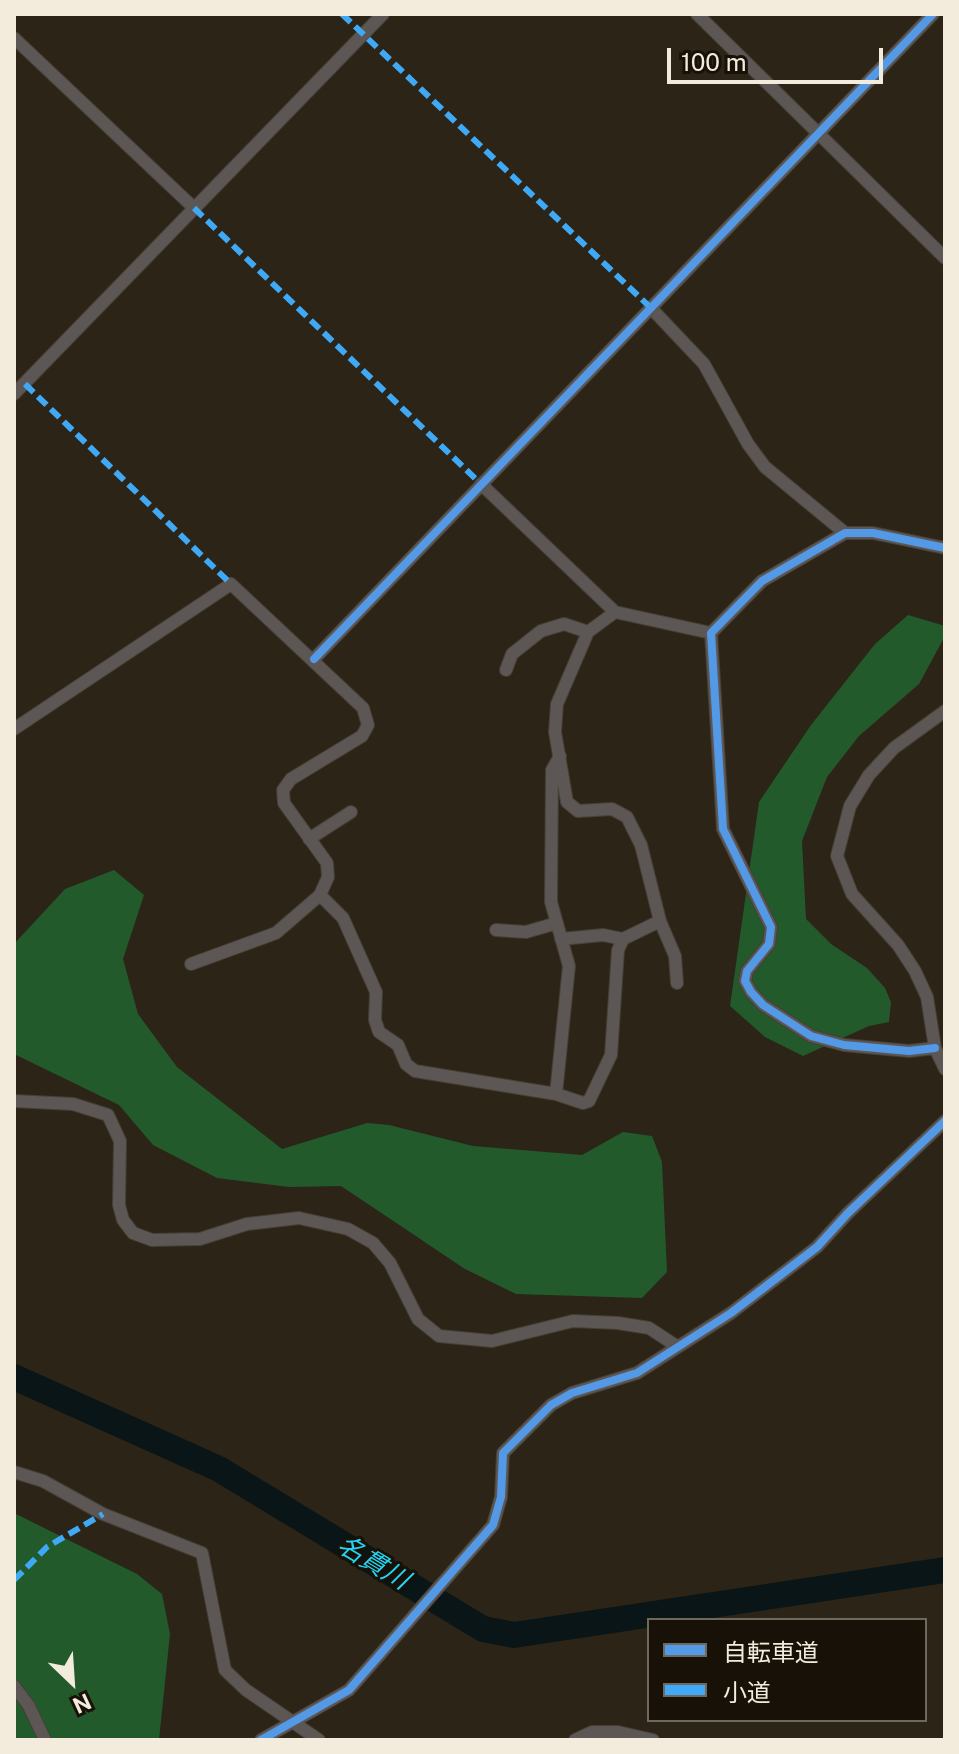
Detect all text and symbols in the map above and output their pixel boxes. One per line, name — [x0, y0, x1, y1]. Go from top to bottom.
scale bar — [671, 32, 887, 82]
text: 100 m — [681, 48, 747, 76]
water label: 名貫川 — [332, 1530, 414, 1596]
legend — [647, 1618, 927, 1722]
text: 自転車道 — [723, 1638, 819, 1666]
north arrow — [32, 1642, 112, 1722]
text: 小道 — [723, 1678, 771, 1706]
text: N — [69, 1688, 95, 1719]

